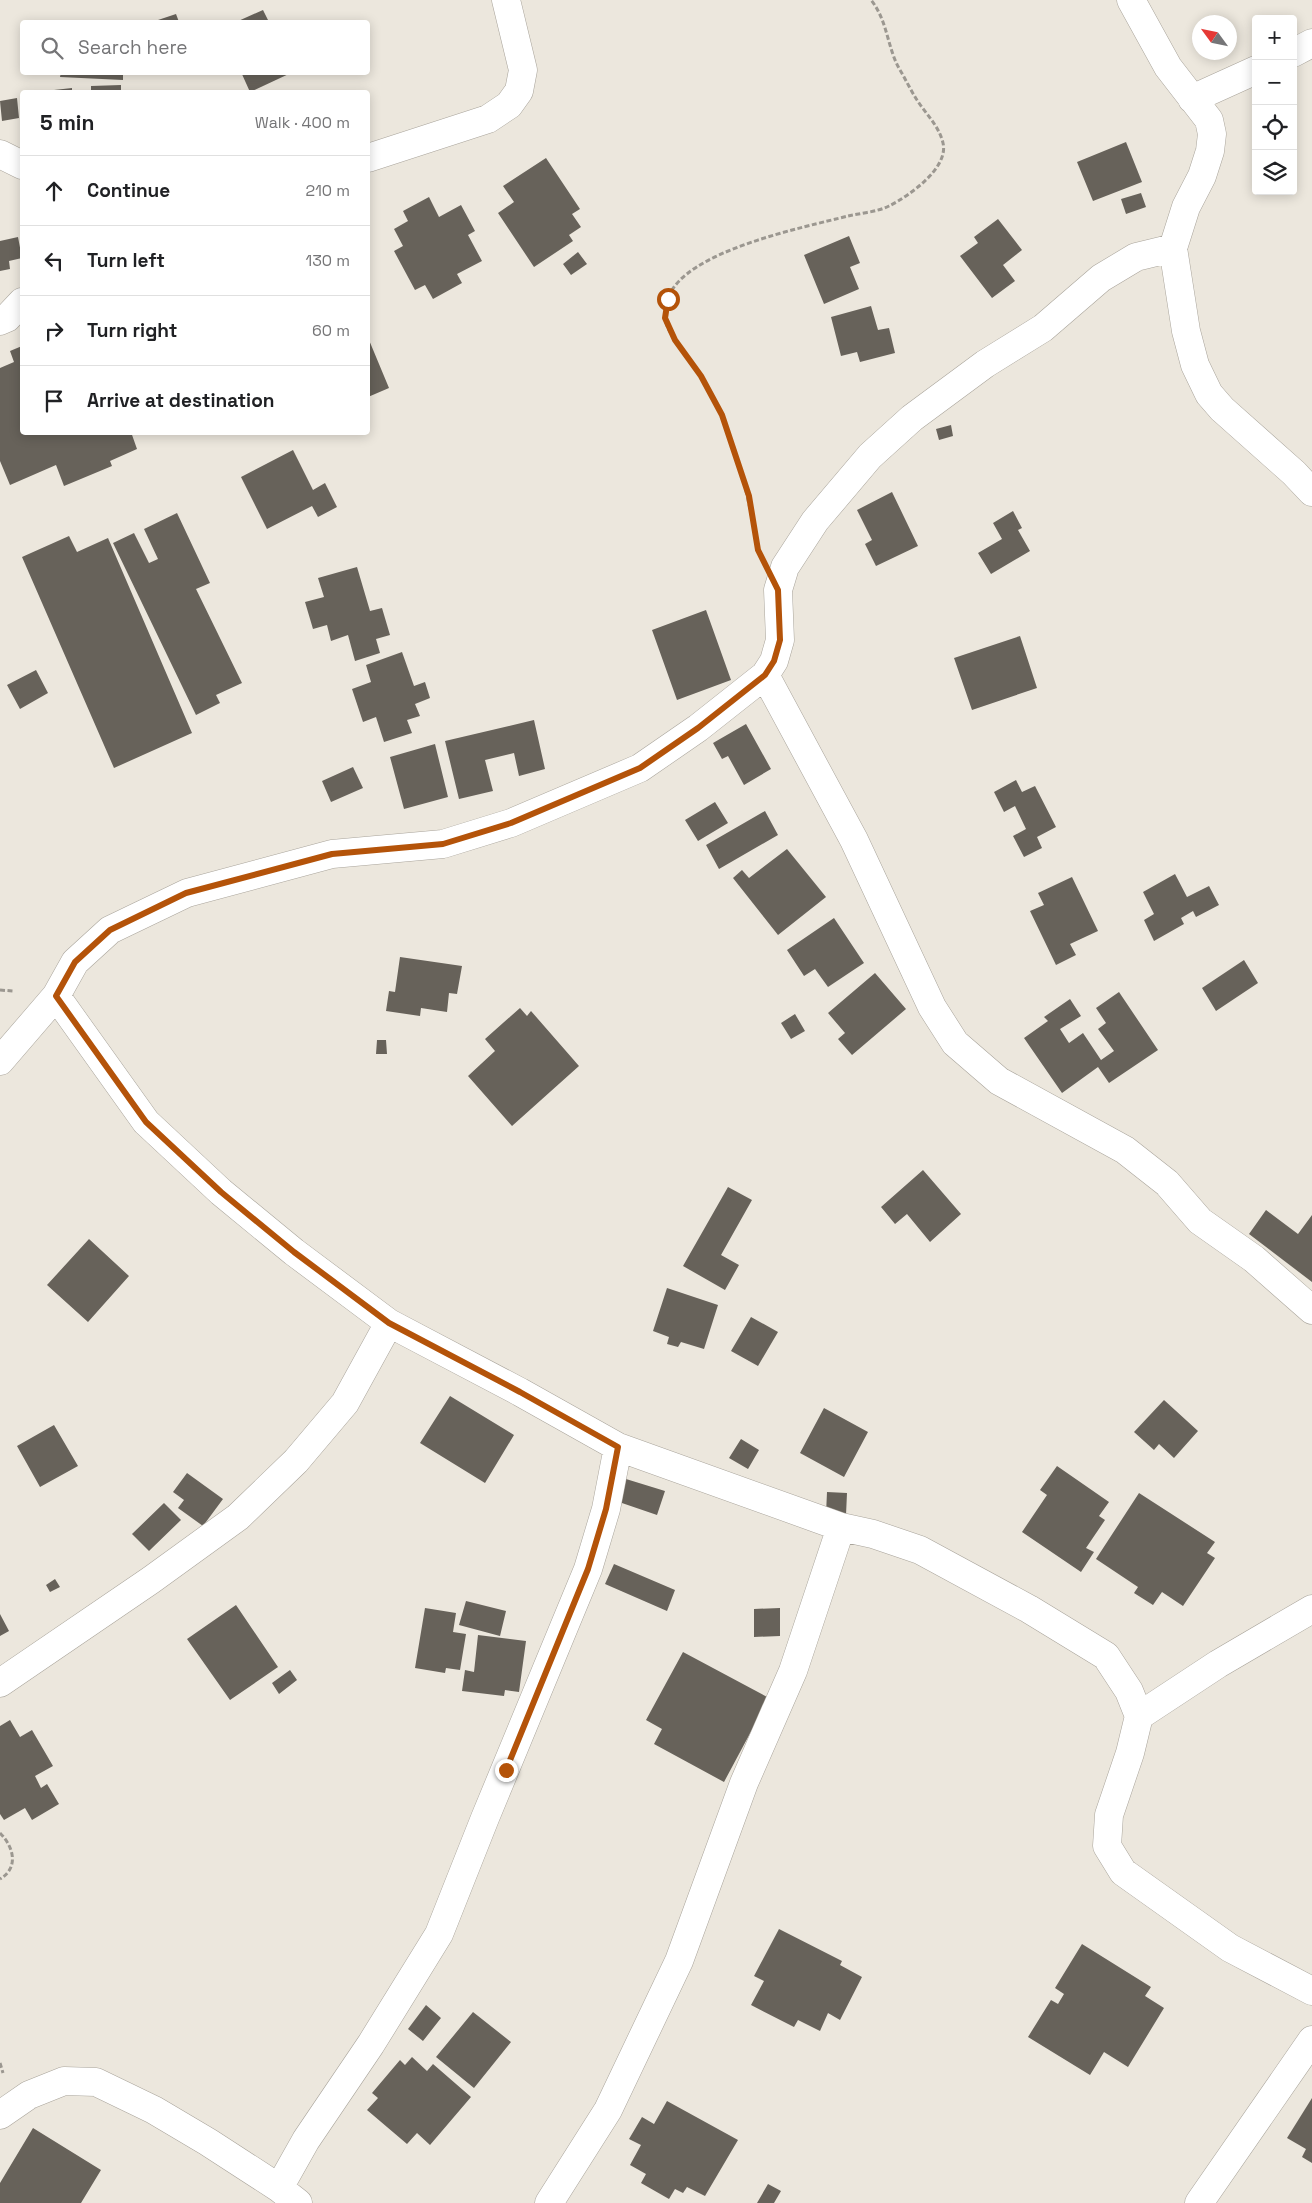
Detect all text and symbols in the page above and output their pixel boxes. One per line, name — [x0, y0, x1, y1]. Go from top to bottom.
north arrow — [1192, 15, 1237, 60]
map controls — [1252, 15, 1297, 195]
button: + — [1252, 15, 1297, 60]
search box — [20, 20, 370, 75]
icon: search — [38, 34, 66, 62]
text: Search here — [78, 35, 188, 60]
button: − — [1252, 60, 1297, 105]
button: locate — [1252, 105, 1297, 150]
text: 5 min — [40, 109, 94, 136]
text: Walk · 400 m — [255, 112, 350, 133]
button: layers — [1252, 150, 1297, 195]
icon: ahead — [40, 177, 68, 205]
text: Continue — [87, 178, 170, 203]
text: 210 m — [306, 180, 350, 201]
icon: left — [40, 247, 68, 275]
text: Turn left — [87, 248, 165, 273]
text: 130 m — [306, 250, 350, 271]
route start — [657, 288, 680, 311]
icon: right — [40, 317, 68, 345]
text: Turn right — [87, 318, 177, 343]
text: 60 m — [312, 320, 350, 341]
icon: arrive — [40, 387, 68, 415]
text: Arrive at destination — [87, 388, 275, 413]
route end — [495, 1759, 518, 1782]

